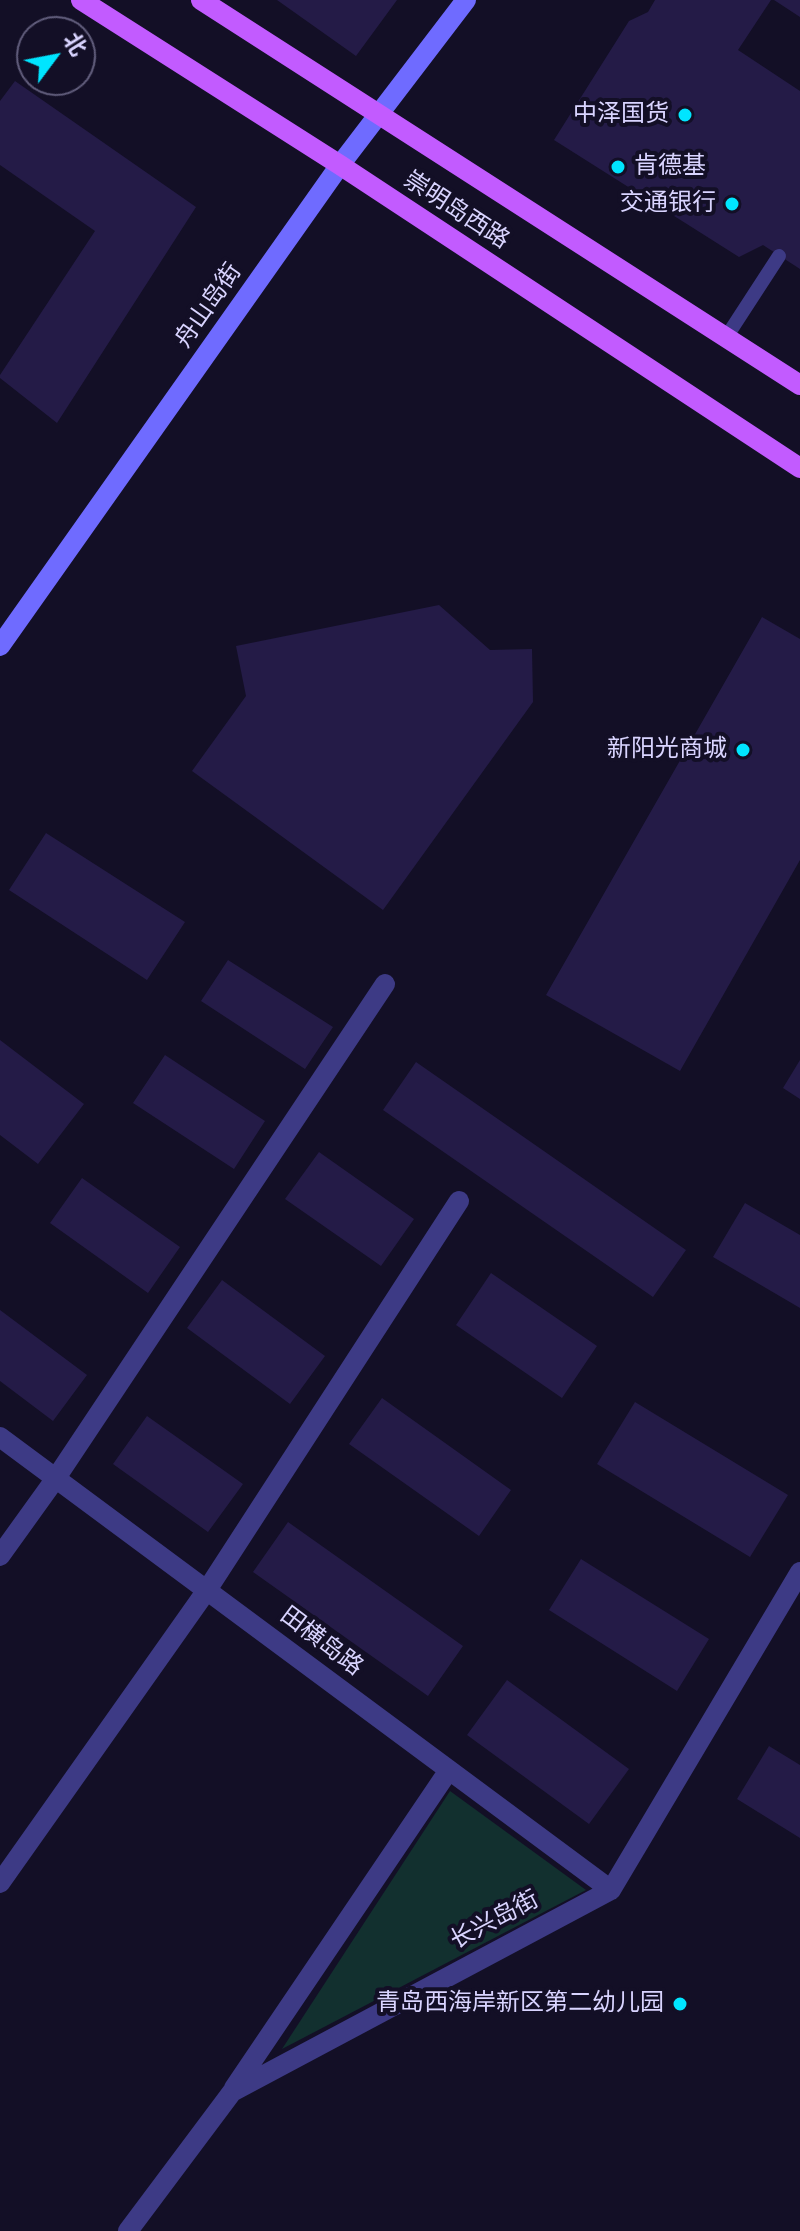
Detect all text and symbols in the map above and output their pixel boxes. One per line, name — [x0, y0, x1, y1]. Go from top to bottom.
north arrow — [16, 16, 96, 96]
text: 北 — [59, 28, 92, 60]
place label: 中泽国货 — [573, 101, 669, 129]
marker: 中泽国货 — [676, 106, 694, 124]
place label: 肯德基 — [634, 153, 706, 181]
marker: 肯德基 — [609, 158, 627, 176]
street label: 崇明岛西路 — [398, 166, 514, 256]
place label: 交通银行 — [620, 190, 716, 218]
marker: 交通银行 — [723, 195, 741, 213]
street label: 舟山岛街 — [170, 258, 248, 354]
place label: 新阳光商城 — [607, 736, 727, 764]
marker: 新阳光商城 — [734, 741, 752, 759]
street label: 田横岛路 — [274, 1602, 368, 1682]
street label: 长兴岛街 — [446, 1886, 544, 1956]
place label: 青岛西海岸新区第二幼儿园 — [376, 1990, 664, 2018]
marker: 青岛西海岸新区第二幼儿园 — [671, 1995, 689, 2013]

